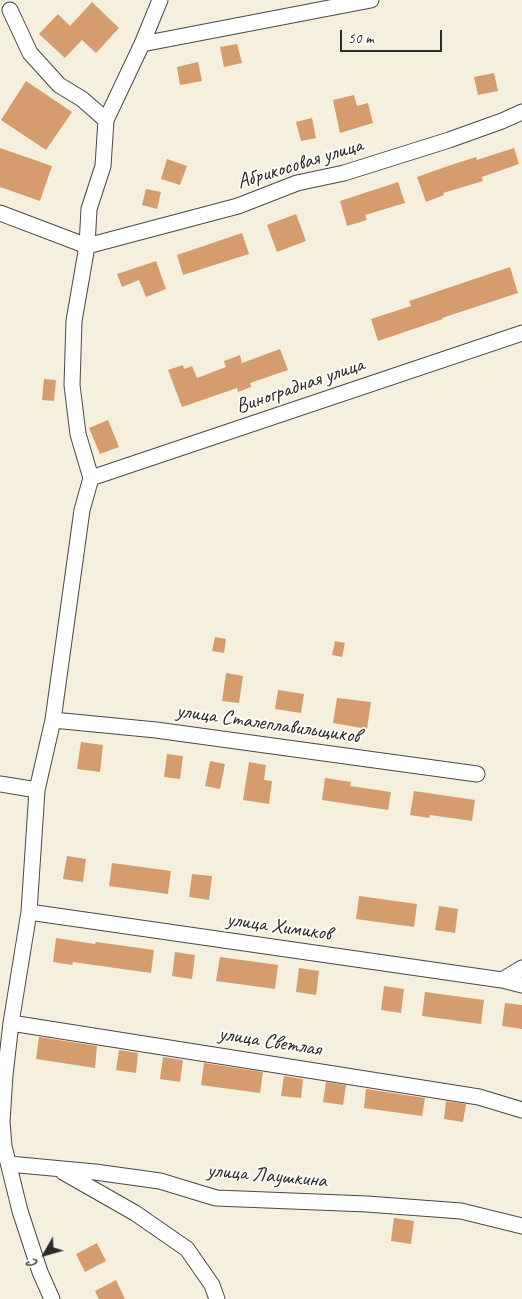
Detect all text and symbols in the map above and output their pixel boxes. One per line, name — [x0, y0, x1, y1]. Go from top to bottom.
scale bar — [342, 20, 444, 52]
text: 50 m — [348, 29, 374, 48]
street label: Абрикосовая улица — [234, 133, 366, 195]
street label: Виноградная улица — [233, 352, 367, 420]
street label: улица Сталеплавильщиков — [175, 699, 361, 749]
street label: улица Химиков — [225, 907, 333, 947]
street label: улица Светлая — [217, 1021, 323, 1063]
street label: улица Лаушкина — [206, 1158, 328, 1194]
north arrow — [20, 1229, 70, 1279]
text: С — [24, 1256, 42, 1271]

